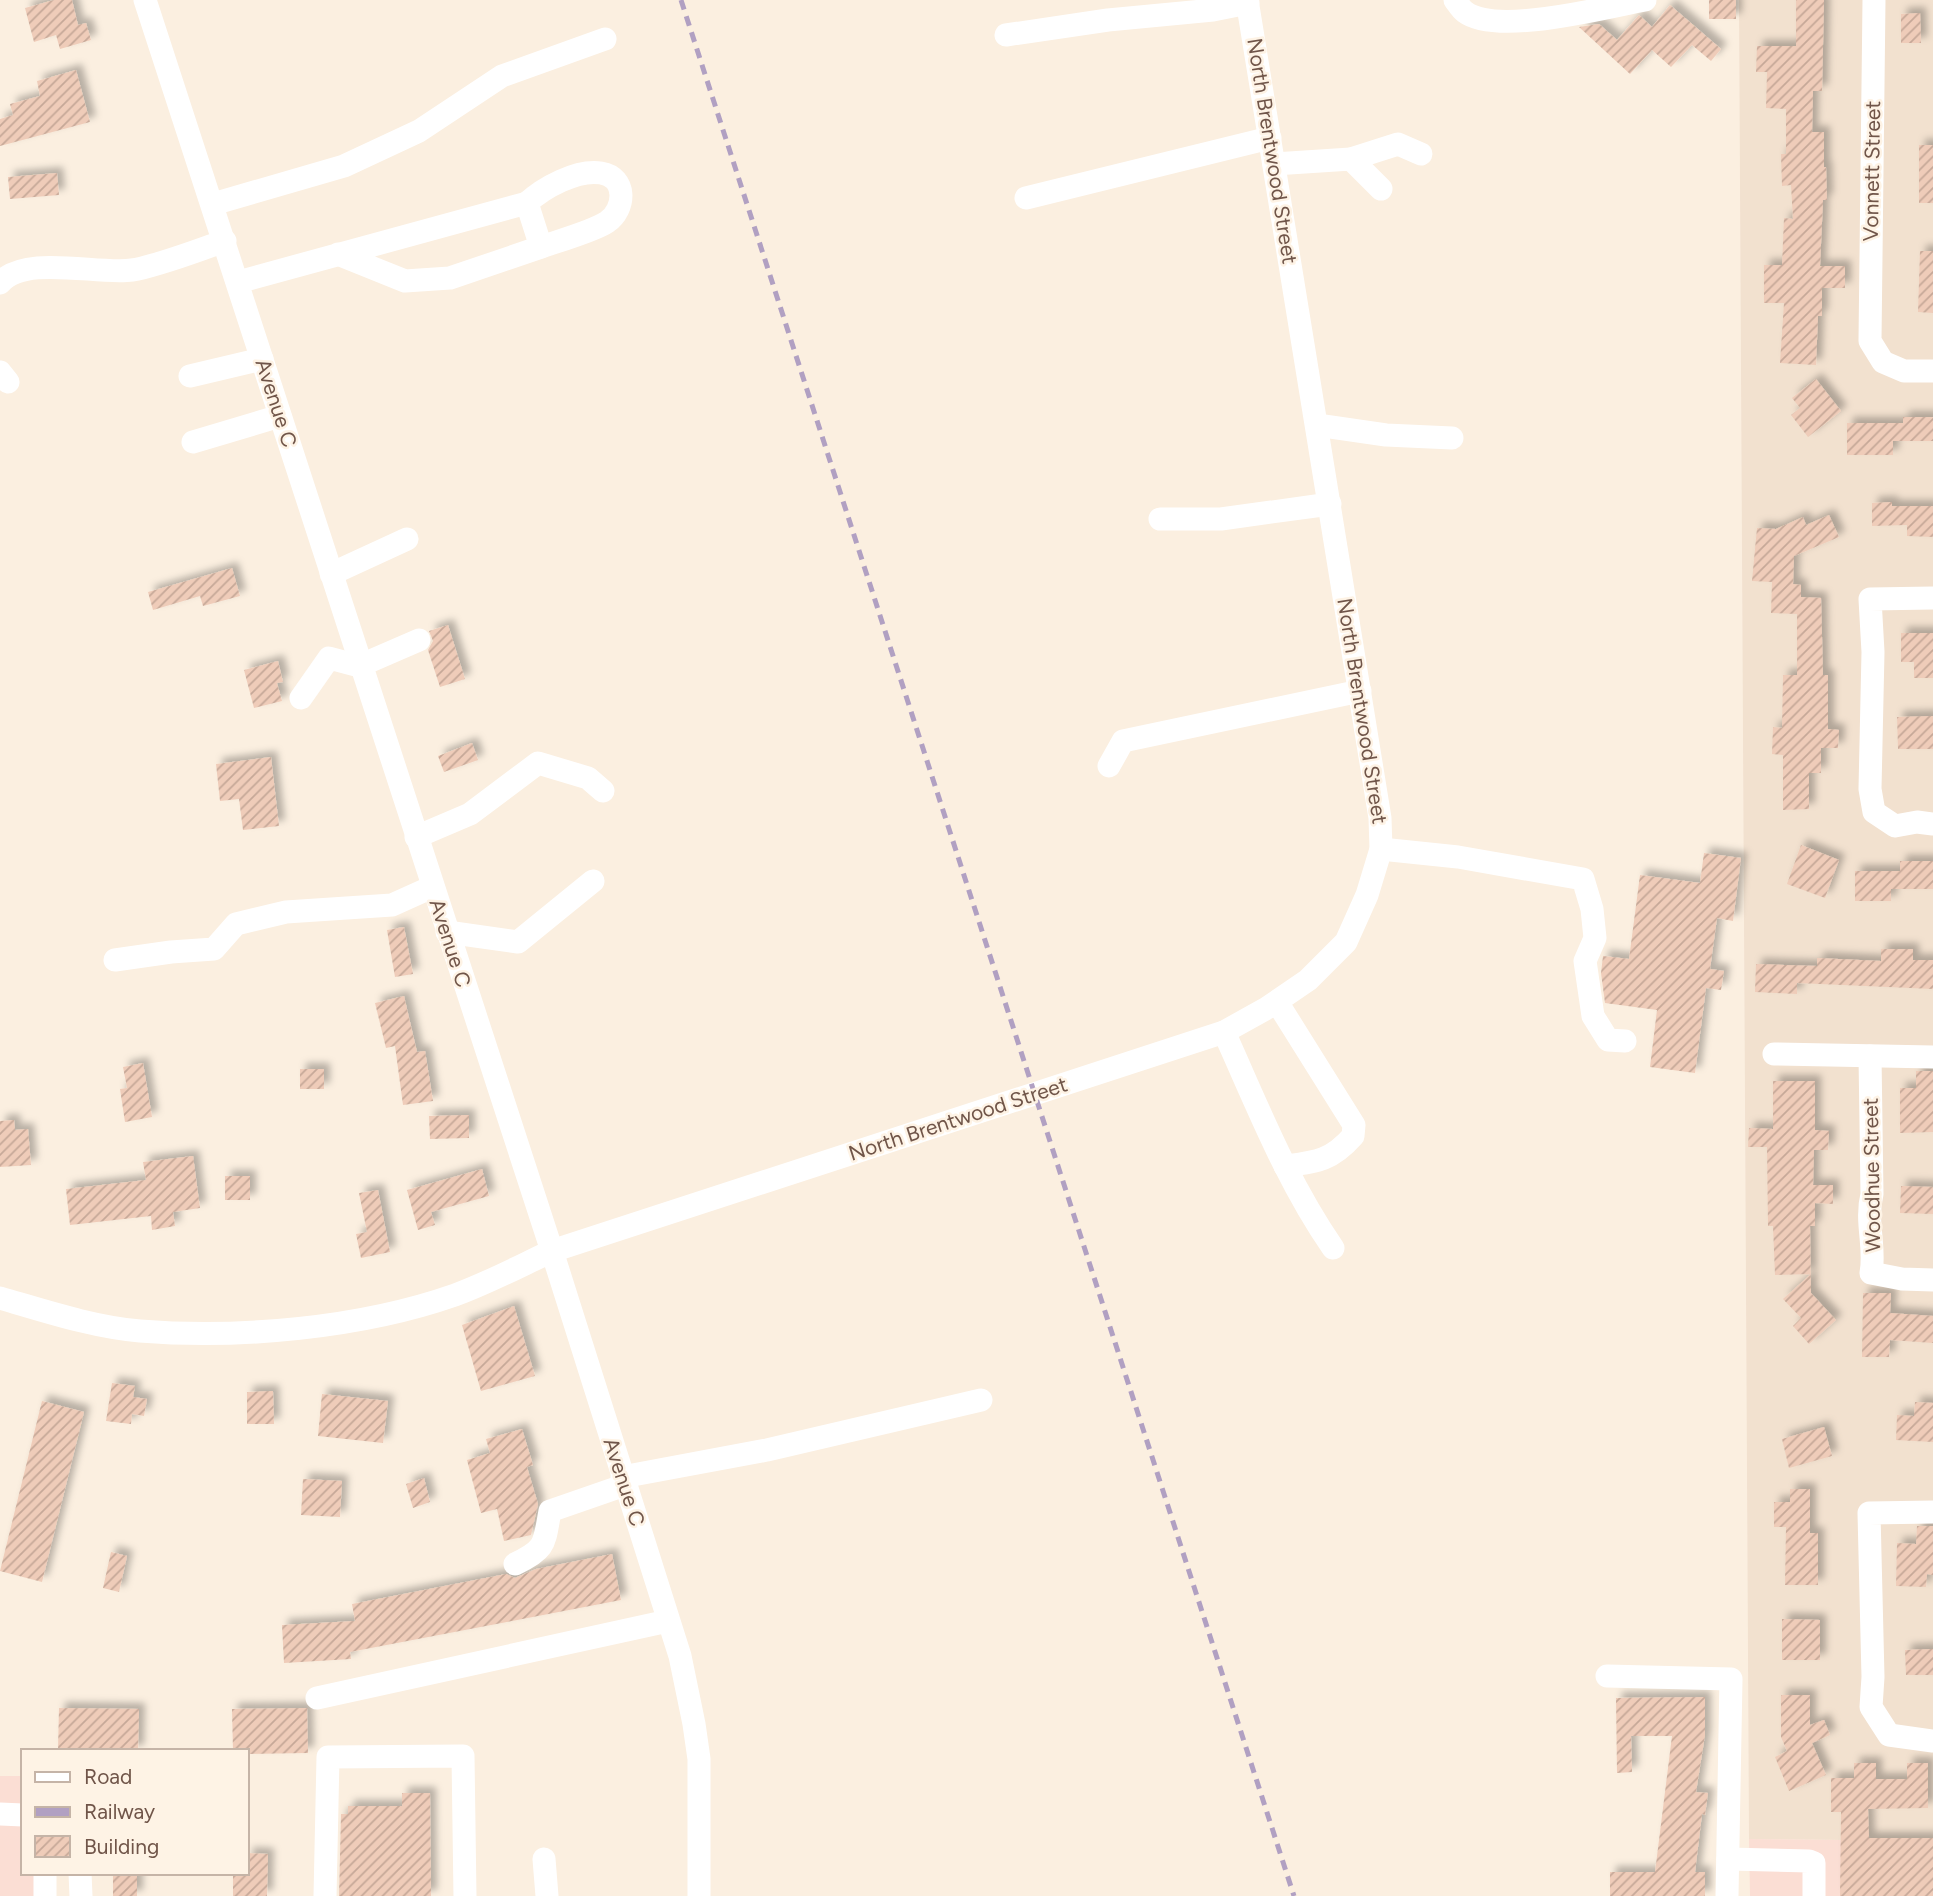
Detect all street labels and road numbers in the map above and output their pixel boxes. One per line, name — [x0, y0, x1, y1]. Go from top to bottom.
street label: North Brentwood Street — [1242, 36, 1303, 266]
street label: Vonnett Street — [1858, 100, 1885, 242]
street label: Avenue C — [250, 356, 302, 450]
street label: North Brentwood Street — [1332, 596, 1393, 826]
street label: Avenue C — [424, 896, 476, 990]
street label: North Brentwood Street — [845, 1071, 1070, 1166]
street label: Woodhue Street — [1858, 1097, 1885, 1253]
street label: Avenue C — [598, 1435, 650, 1529]

